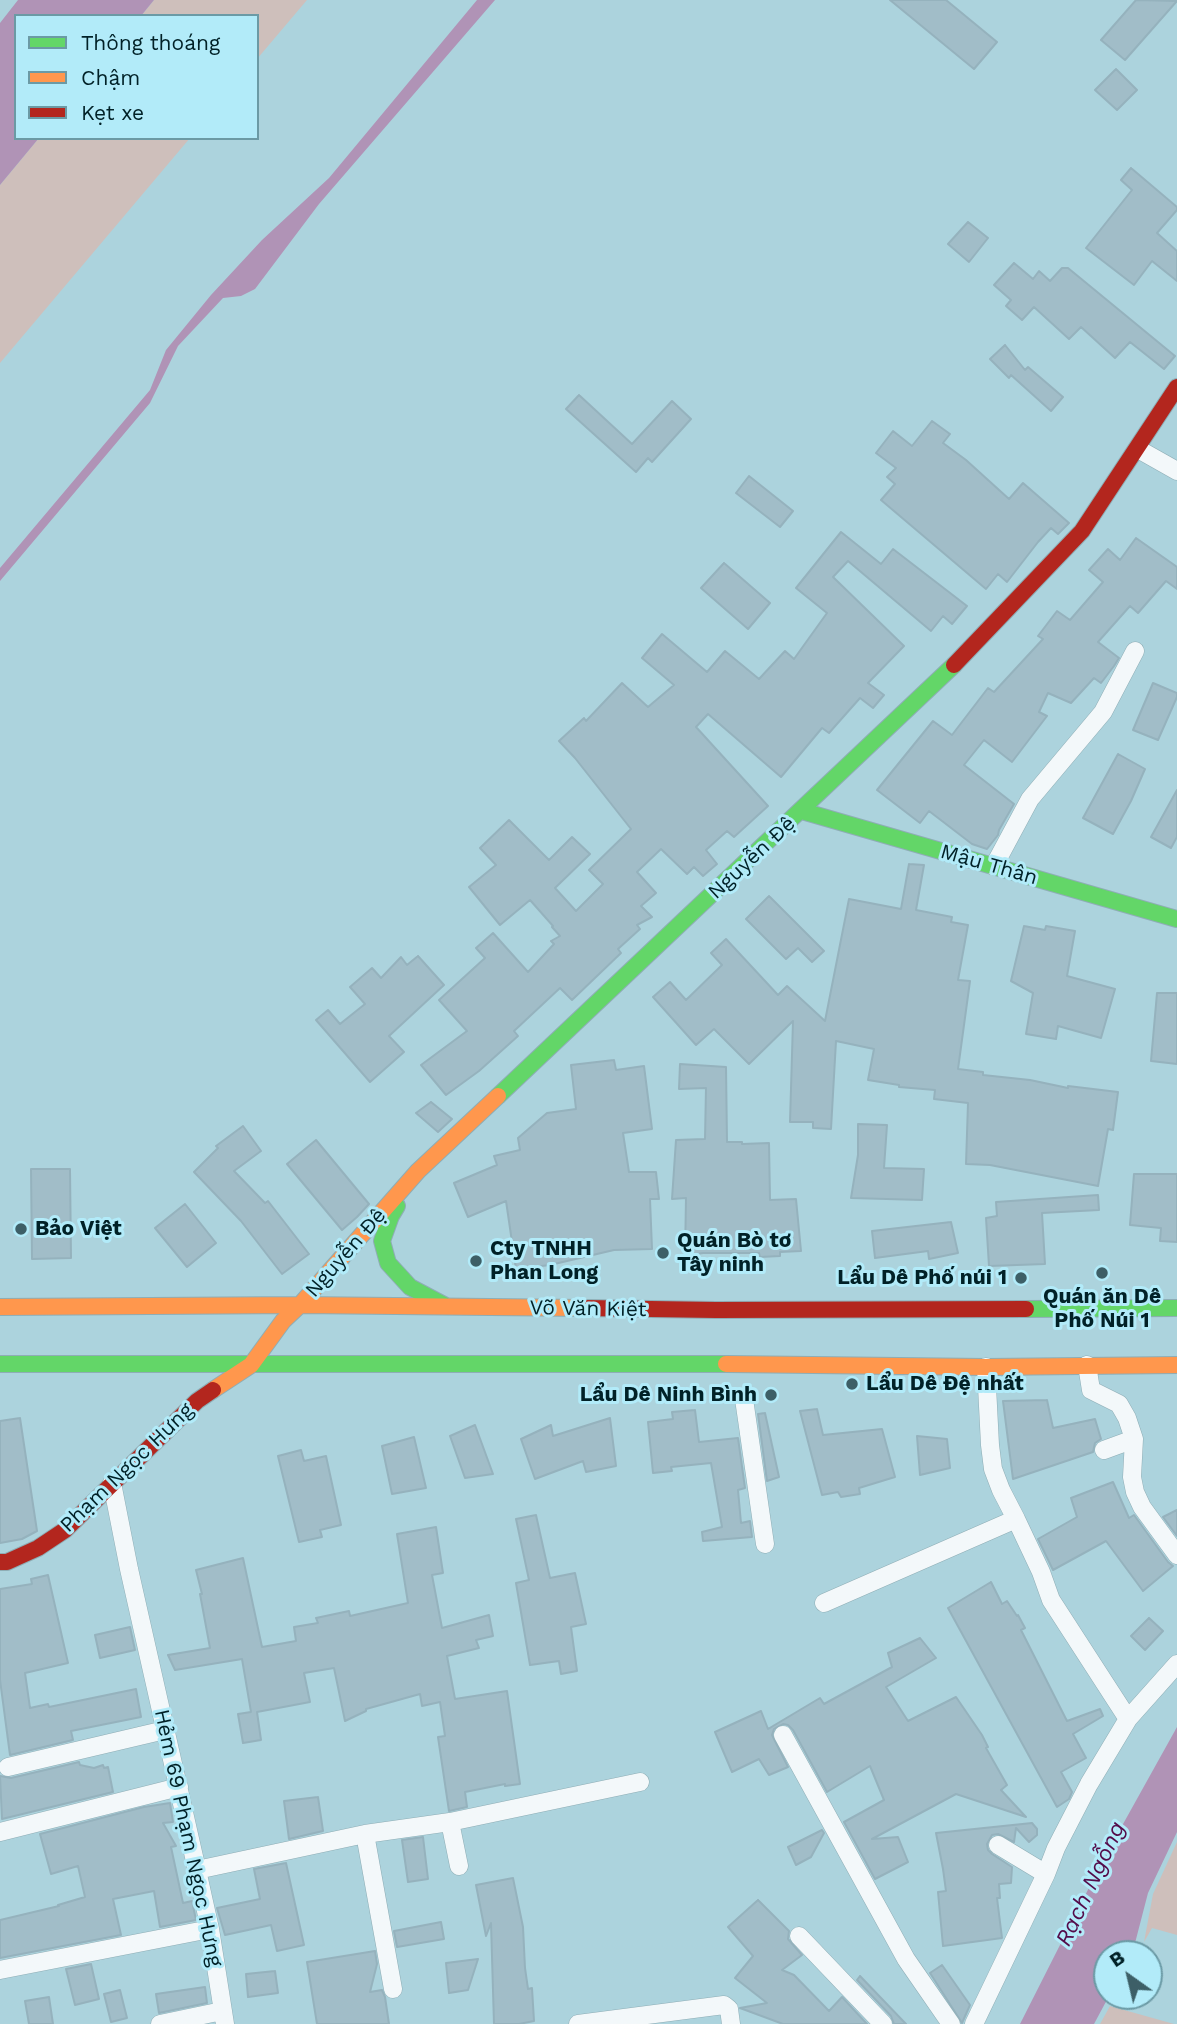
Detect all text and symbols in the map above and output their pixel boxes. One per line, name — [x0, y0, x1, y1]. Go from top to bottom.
legend — [14, 14, 259, 140]
text: Thông thoáng — [81, 30, 220, 55]
text: Chậm — [81, 65, 140, 90]
text: Kẹt xe — [81, 100, 144, 125]
street label: Nguyễn Đệ — [703, 811, 801, 905]
street label: Mậu Thân — [937, 839, 1041, 891]
street label: Nguyễn Đệ — [300, 1203, 392, 1303]
place label: Bảo Việt — [35, 1216, 122, 1242]
marker: Bảo Việt — [13, 1221, 29, 1237]
place label: Quán Bò tơ Tây ninh — [677, 1228, 791, 1278]
place label: Cty TNHH Phan Long — [490, 1236, 598, 1286]
marker: Quán Bò tơ Tây ninh — [655, 1245, 671, 1261]
marker: Cty TNHH Phan Long — [468, 1253, 484, 1269]
place label: Lẩu Dê Phố núi 1 — [837, 1265, 1007, 1291]
marker: Quán ăn Dê Phố Núi 1 — [1094, 1265, 1110, 1281]
marker: Lẩu Dê Phố núi 1 — [1013, 1270, 1029, 1286]
place label: Quán ăn Dê Phố Núi 1 — [1043, 1284, 1161, 1334]
street label: Võ Văn Kiệt — [529, 1295, 647, 1323]
place label: Lẩu Dê Đệ nhất — [866, 1371, 1024, 1397]
marker: Lẩu Dê Đệ nhất — [844, 1376, 860, 1392]
place label: Lẩu Dê Ninh Bình — [580, 1382, 757, 1408]
marker: Lẩu Dê Ninh Bình — [763, 1387, 779, 1403]
street label: Phạm Ngọc Hưng — [55, 1398, 199, 1538]
street label: Hẻm 69 Phạm Ngọc Hưng — [148, 1707, 228, 1969]
water label: Rạch Ngỗng — [1050, 1817, 1132, 1951]
north arrow — [1093, 1940, 1163, 2010]
text: B — [1105, 1946, 1129, 1972]

